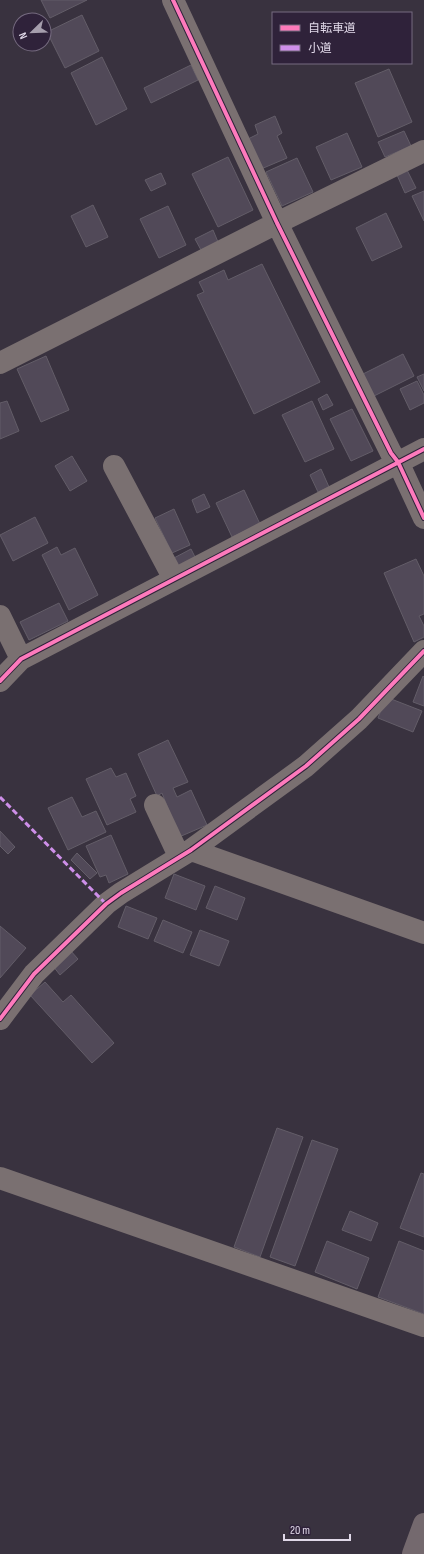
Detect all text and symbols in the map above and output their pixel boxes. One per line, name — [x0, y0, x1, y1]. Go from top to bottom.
north arrow — [12, 12, 52, 52]
legend — [272, 12, 412, 64]
text: 自転車道 — [308, 21, 356, 36]
text: N — [16, 30, 30, 41]
text: 小道 — [308, 41, 332, 56]
scale bar — [284, 1516, 350, 1542]
text: 20 m — [290, 1523, 310, 1538]

